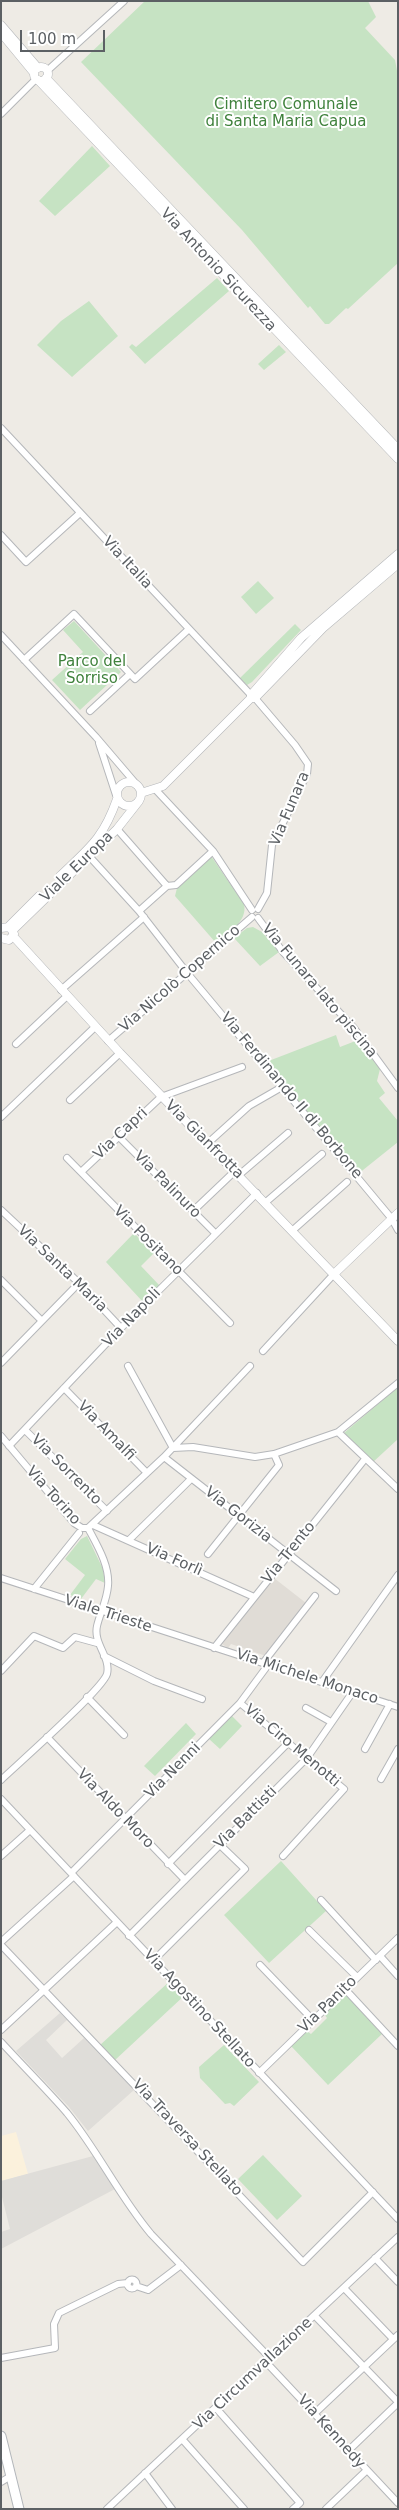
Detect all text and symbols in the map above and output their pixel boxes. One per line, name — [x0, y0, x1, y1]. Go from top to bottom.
scale bar — [22, 20, 108, 52]
text: 100 m — [28, 30, 76, 48]
park label: Cimitero Comunale di Santa Maria Capua — [206, 96, 366, 131]
street label: Via Antonio Sicurezza — [156, 205, 280, 335]
street label: Via Italia — [98, 533, 156, 593]
park label: Parco del Sorriso — [58, 653, 126, 688]
street label: Via Funara — [266, 769, 314, 849]
street label: Viale Europa — [37, 828, 117, 906]
street label: Via Funara lato piscina — [257, 920, 381, 1062]
street label: Via Nicolò Copernico — [116, 922, 244, 1036]
street label: Via Ferdinando II di Borbone — [216, 1009, 366, 1183]
street label: Via Gianfrotta — [161, 1097, 247, 1183]
street label: Via Capri — [90, 1104, 152, 1164]
street label: Via Palinuro — [130, 1148, 204, 1222]
street label: Via Positano — [109, 1202, 187, 1280]
street label: Via Santa Maria — [13, 1222, 111, 1316]
street label: Via Napoli — [99, 1285, 165, 1351]
street label: Via Amalfi — [73, 1398, 139, 1464]
street label: Via Sorrento — [27, 1431, 105, 1509]
street label: Via Torino — [22, 1463, 84, 1529]
street label: Via Gorizia — [201, 1483, 275, 1547]
street label: Via Trento — [259, 1518, 319, 1588]
street label: Via Forlì — [143, 1540, 205, 1580]
street label: Viale Trieste — [62, 1591, 154, 1637]
street label: Via Michele Monaco — [234, 1645, 380, 1709]
street label: Via Ciro Menotti — [241, 1701, 343, 1791]
street label: Via Nenni — [141, 1739, 205, 1803]
street label: Via Aldo Moro — [73, 1766, 157, 1852]
street label: Via Battisti — [211, 1783, 281, 1853]
street label: Via Agostino Stellato — [139, 1946, 259, 2072]
street label: Via Panito — [295, 1973, 361, 2037]
street label: Via Traversa Stellato — [128, 2076, 246, 2200]
street label: Via Circumvallazione — [190, 2314, 316, 2434]
street label: Via Kennedy — [293, 2391, 369, 2473]

